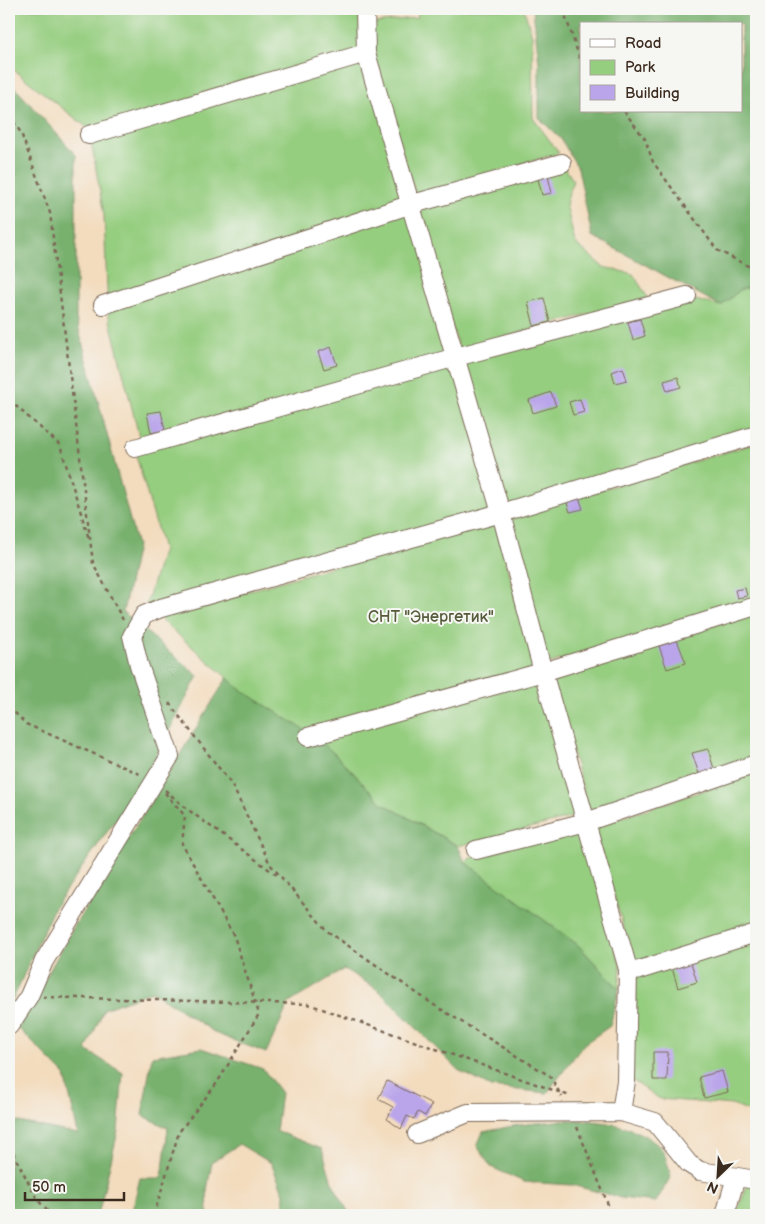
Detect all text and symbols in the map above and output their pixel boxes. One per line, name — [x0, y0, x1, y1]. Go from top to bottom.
legend — [580, 22, 742, 112]
text: Road — [625, 34, 661, 53]
text: Park — [625, 58, 656, 77]
text: Building — [625, 84, 680, 103]
park label: СНТ "Энергетик" — [368, 608, 494, 627]
north arrow — [692, 1152, 742, 1202]
scale bar — [25, 1169, 124, 1201]
text: N — [704, 1177, 721, 1197]
text: 50 m — [32, 1178, 66, 1197]

